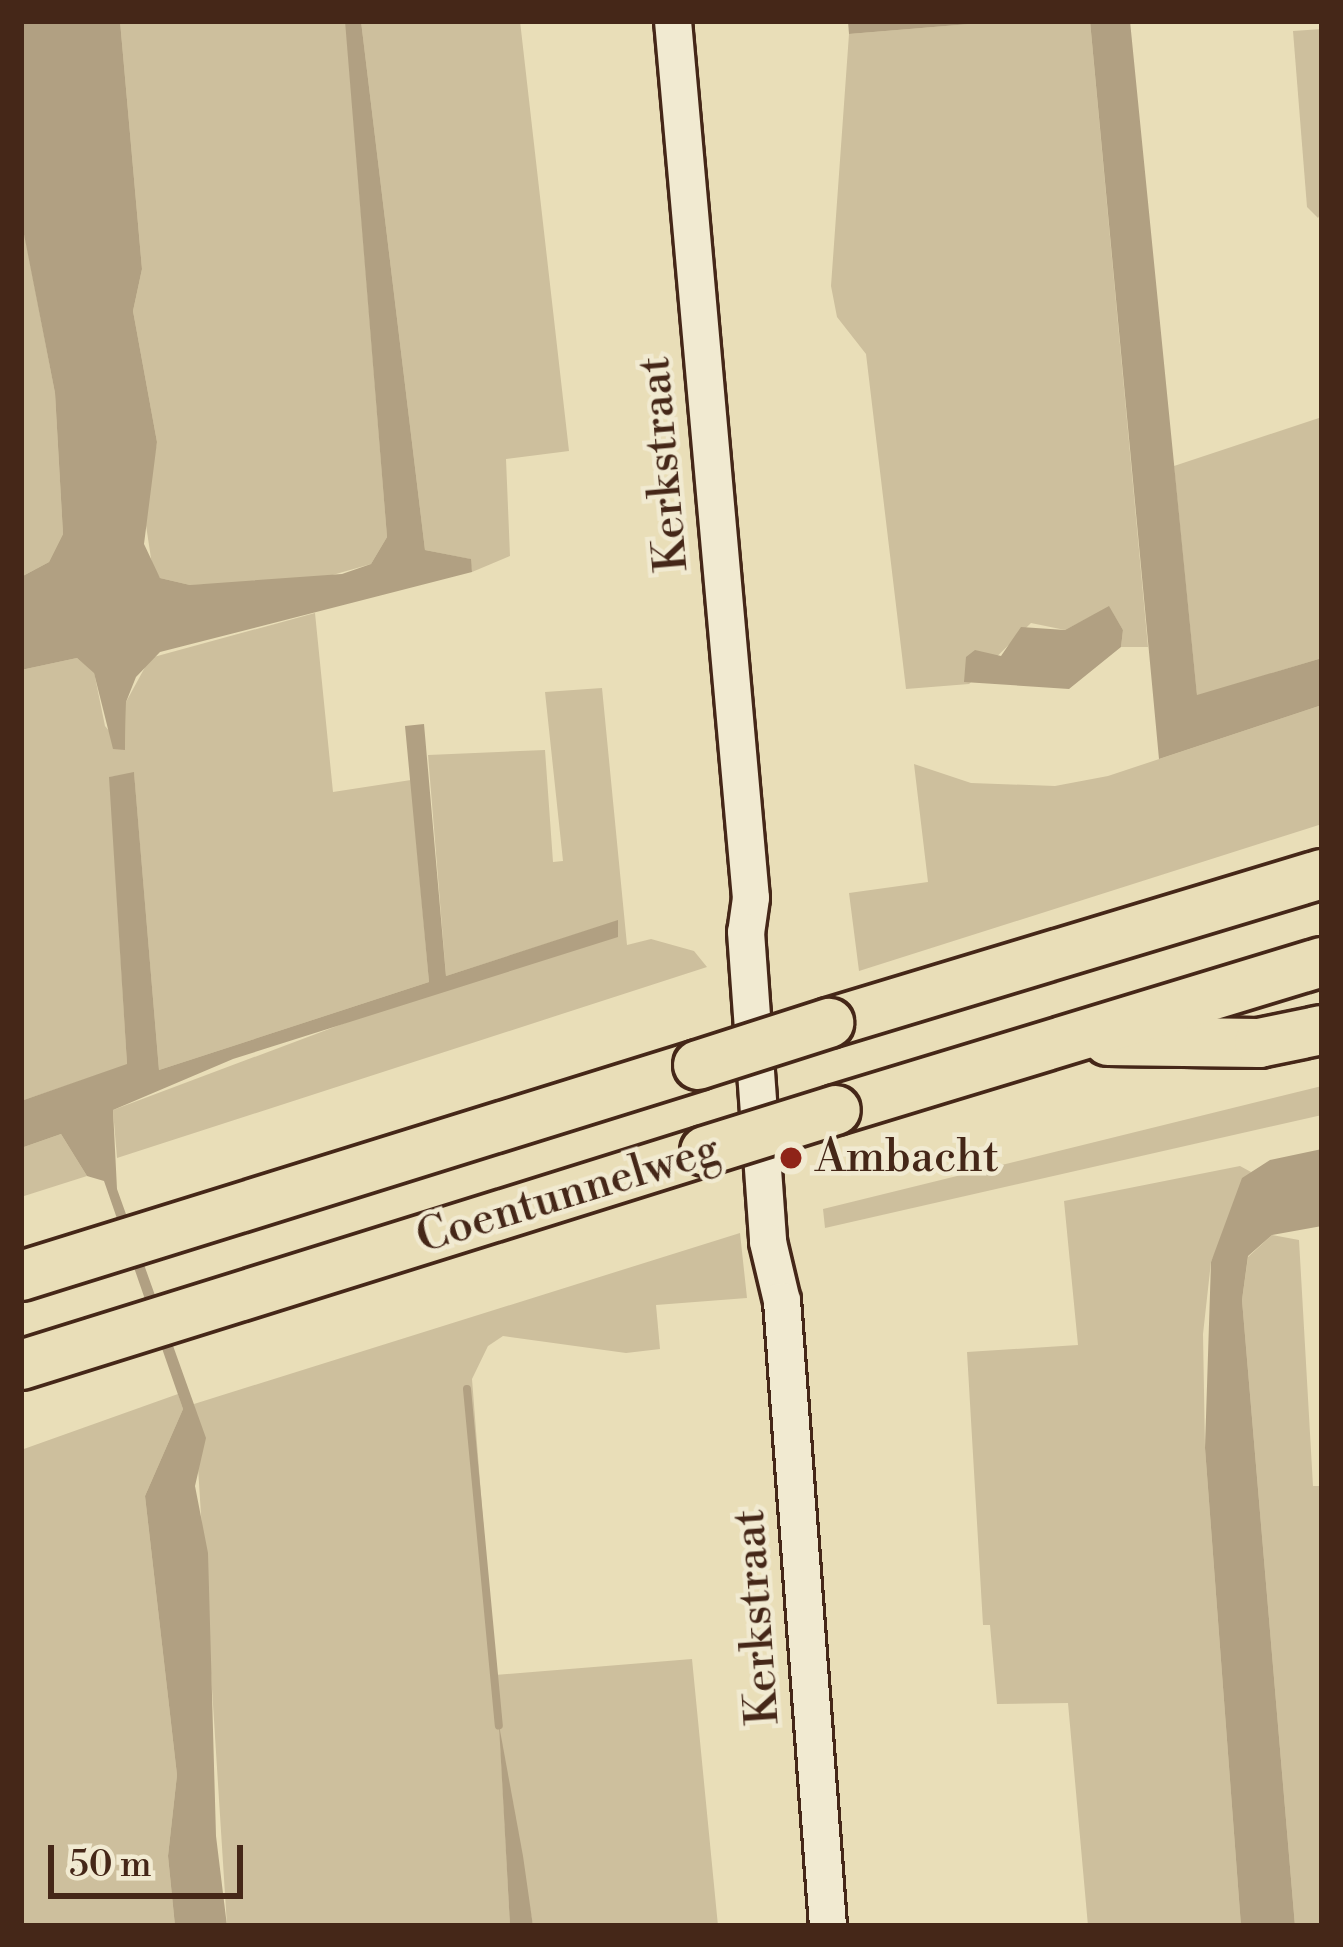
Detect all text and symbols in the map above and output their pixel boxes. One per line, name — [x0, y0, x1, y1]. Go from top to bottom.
street label: Kerkstraat — [628, 354, 700, 574]
street label: Coentunnelweg — [410, 1122, 726, 1266]
place label: Ambacht — [815, 1131, 999, 1185]
marker: Ambacht — [778, 1145, 804, 1171]
street label: Kerkstraat — [723, 1507, 791, 1727]
scale bar — [54, 1821, 249, 1895]
text: 50 m — [69, 1843, 152, 1888]

